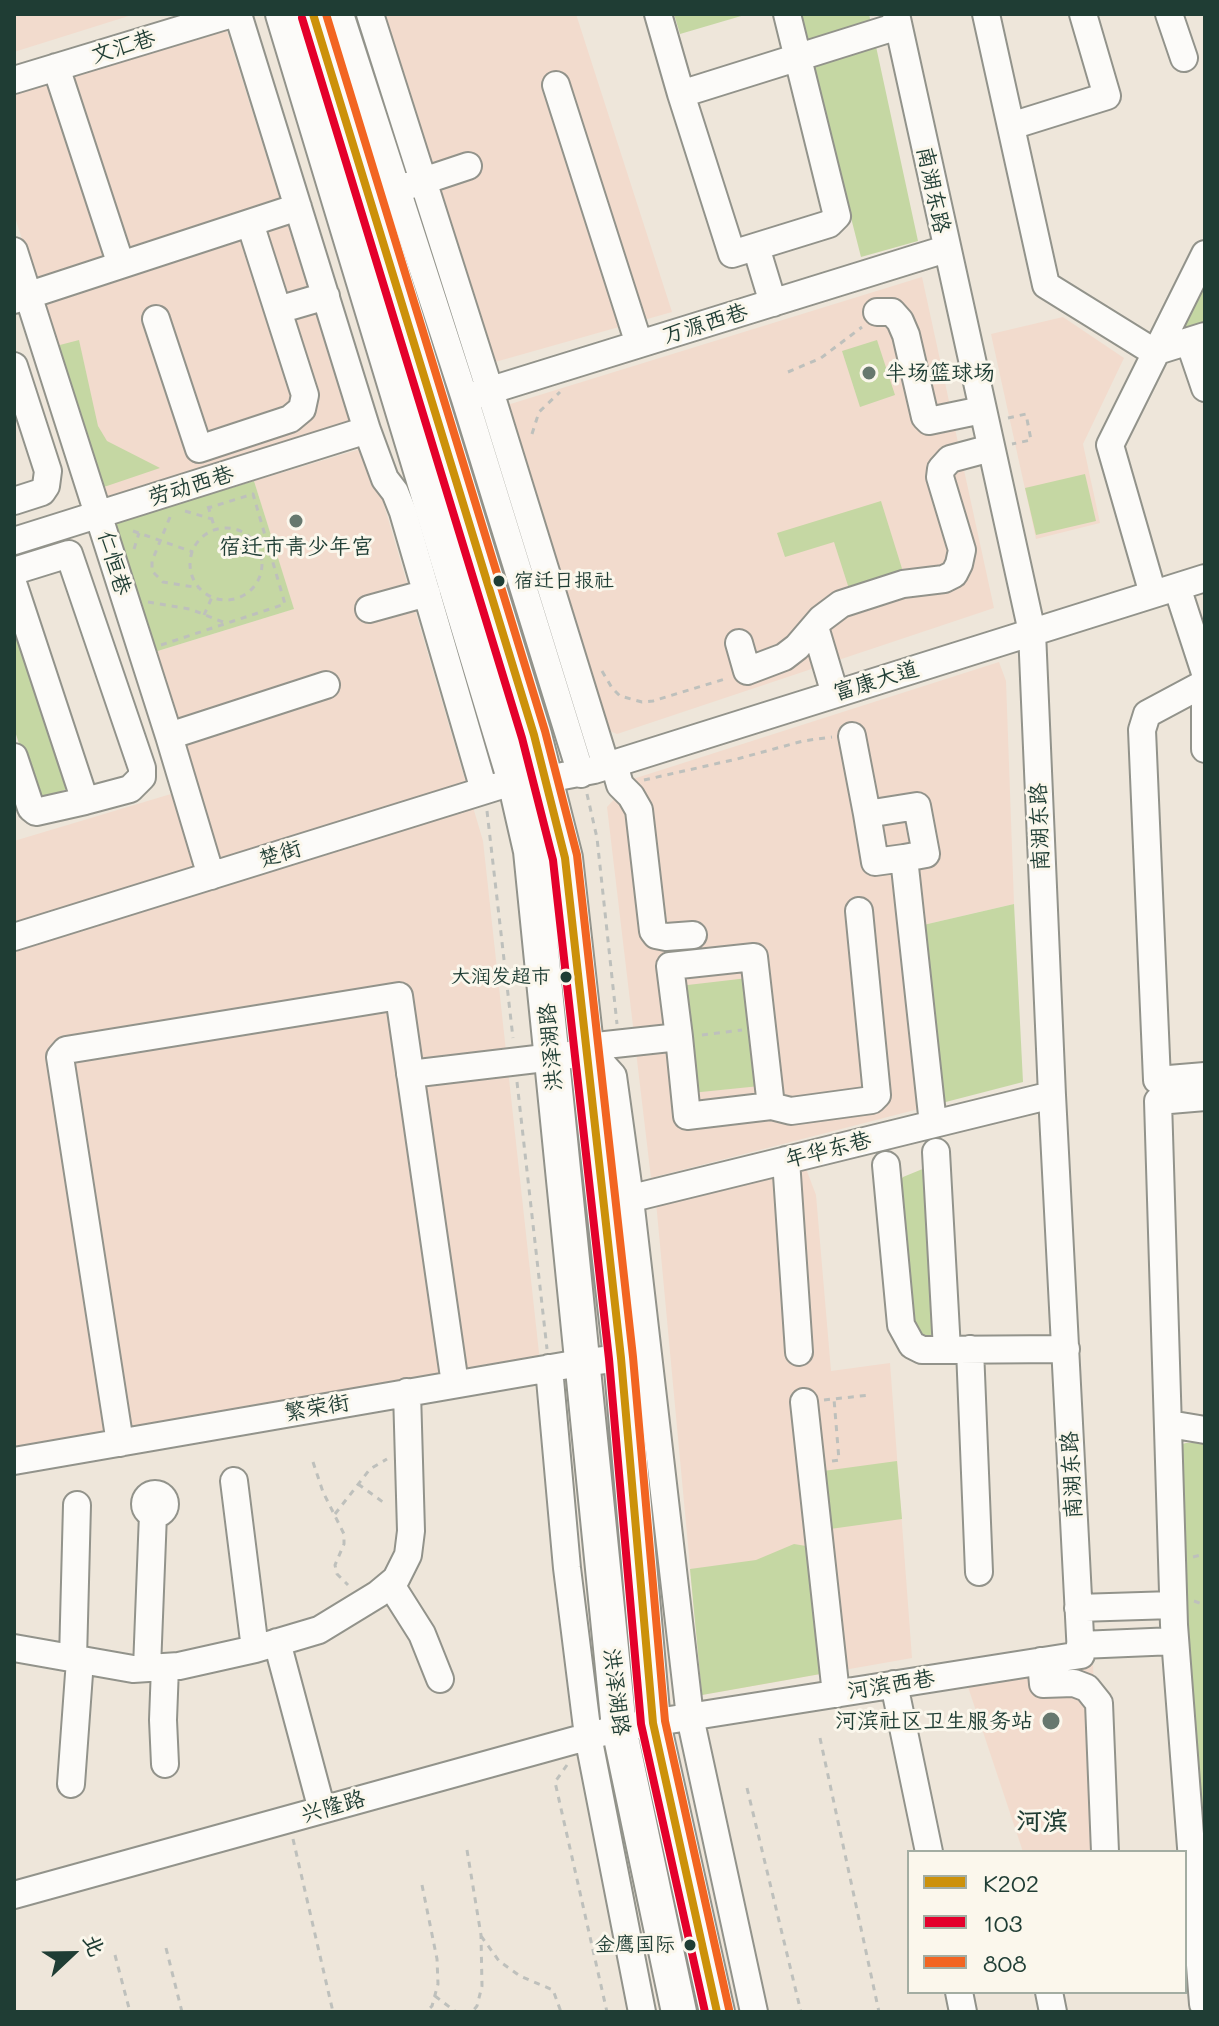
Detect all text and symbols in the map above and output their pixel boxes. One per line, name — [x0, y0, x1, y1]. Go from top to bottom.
street label: 文汇巷 — [88, 25, 158, 69]
street label: 南湖东路 — [911, 144, 955, 236]
street label: 万源西巷 — [659, 299, 751, 349]
place label: 半场篮球场 — [885, 360, 995, 386]
marker: 半场篮球场 — [860, 364, 878, 382]
street label: 劳动西巷 — [145, 461, 237, 511]
marker: 宿迁市青少年宫 — [287, 512, 305, 530]
street label: 仁恒巷 — [92, 528, 136, 598]
place label: 宿迁市青少年宫 — [219, 534, 373, 560]
place label: 宿迁日报社 — [514, 569, 614, 593]
marker: 宿迁日报社 — [491, 573, 507, 589]
street label: 富康大道 — [830, 656, 922, 706]
street label: 南湖东路 — [1025, 783, 1055, 871]
street label: 楚街 — [255, 835, 305, 873]
place label: 大润发超市 — [451, 965, 551, 989]
marker: 大润发超市 — [558, 969, 574, 985]
street label: 洪泽湖路 — [534, 1002, 568, 1092]
street label: 年华东巷 — [782, 1127, 874, 1173]
street label: 繁荣街 — [282, 1389, 352, 1427]
street label: 南湖东路 — [1057, 1430, 1087, 1520]
street label: 洪泽湖路 — [598, 1647, 634, 1737]
street label: 河滨西巷 — [845, 1665, 937, 1705]
place label: 河滨社区卫生服务站 — [835, 1708, 1033, 1734]
marker: 河滨社区卫生服务站 — [1040, 1710, 1062, 1732]
street label: 兴隆路 — [298, 1785, 368, 1829]
district label: 河滨 — [1016, 1806, 1068, 1838]
legend — [907, 1850, 1187, 1994]
text: K202 — [983, 1867, 1039, 1898]
text: 103 — [983, 1907, 1023, 1938]
north arrow — [32, 1914, 112, 1994]
text: 北 — [77, 1929, 112, 1960]
place label: 金鹰国际 — [595, 1933, 675, 1957]
marker: 金鹰国际 — [682, 1937, 698, 1953]
text: 808 — [983, 1947, 1027, 1978]

